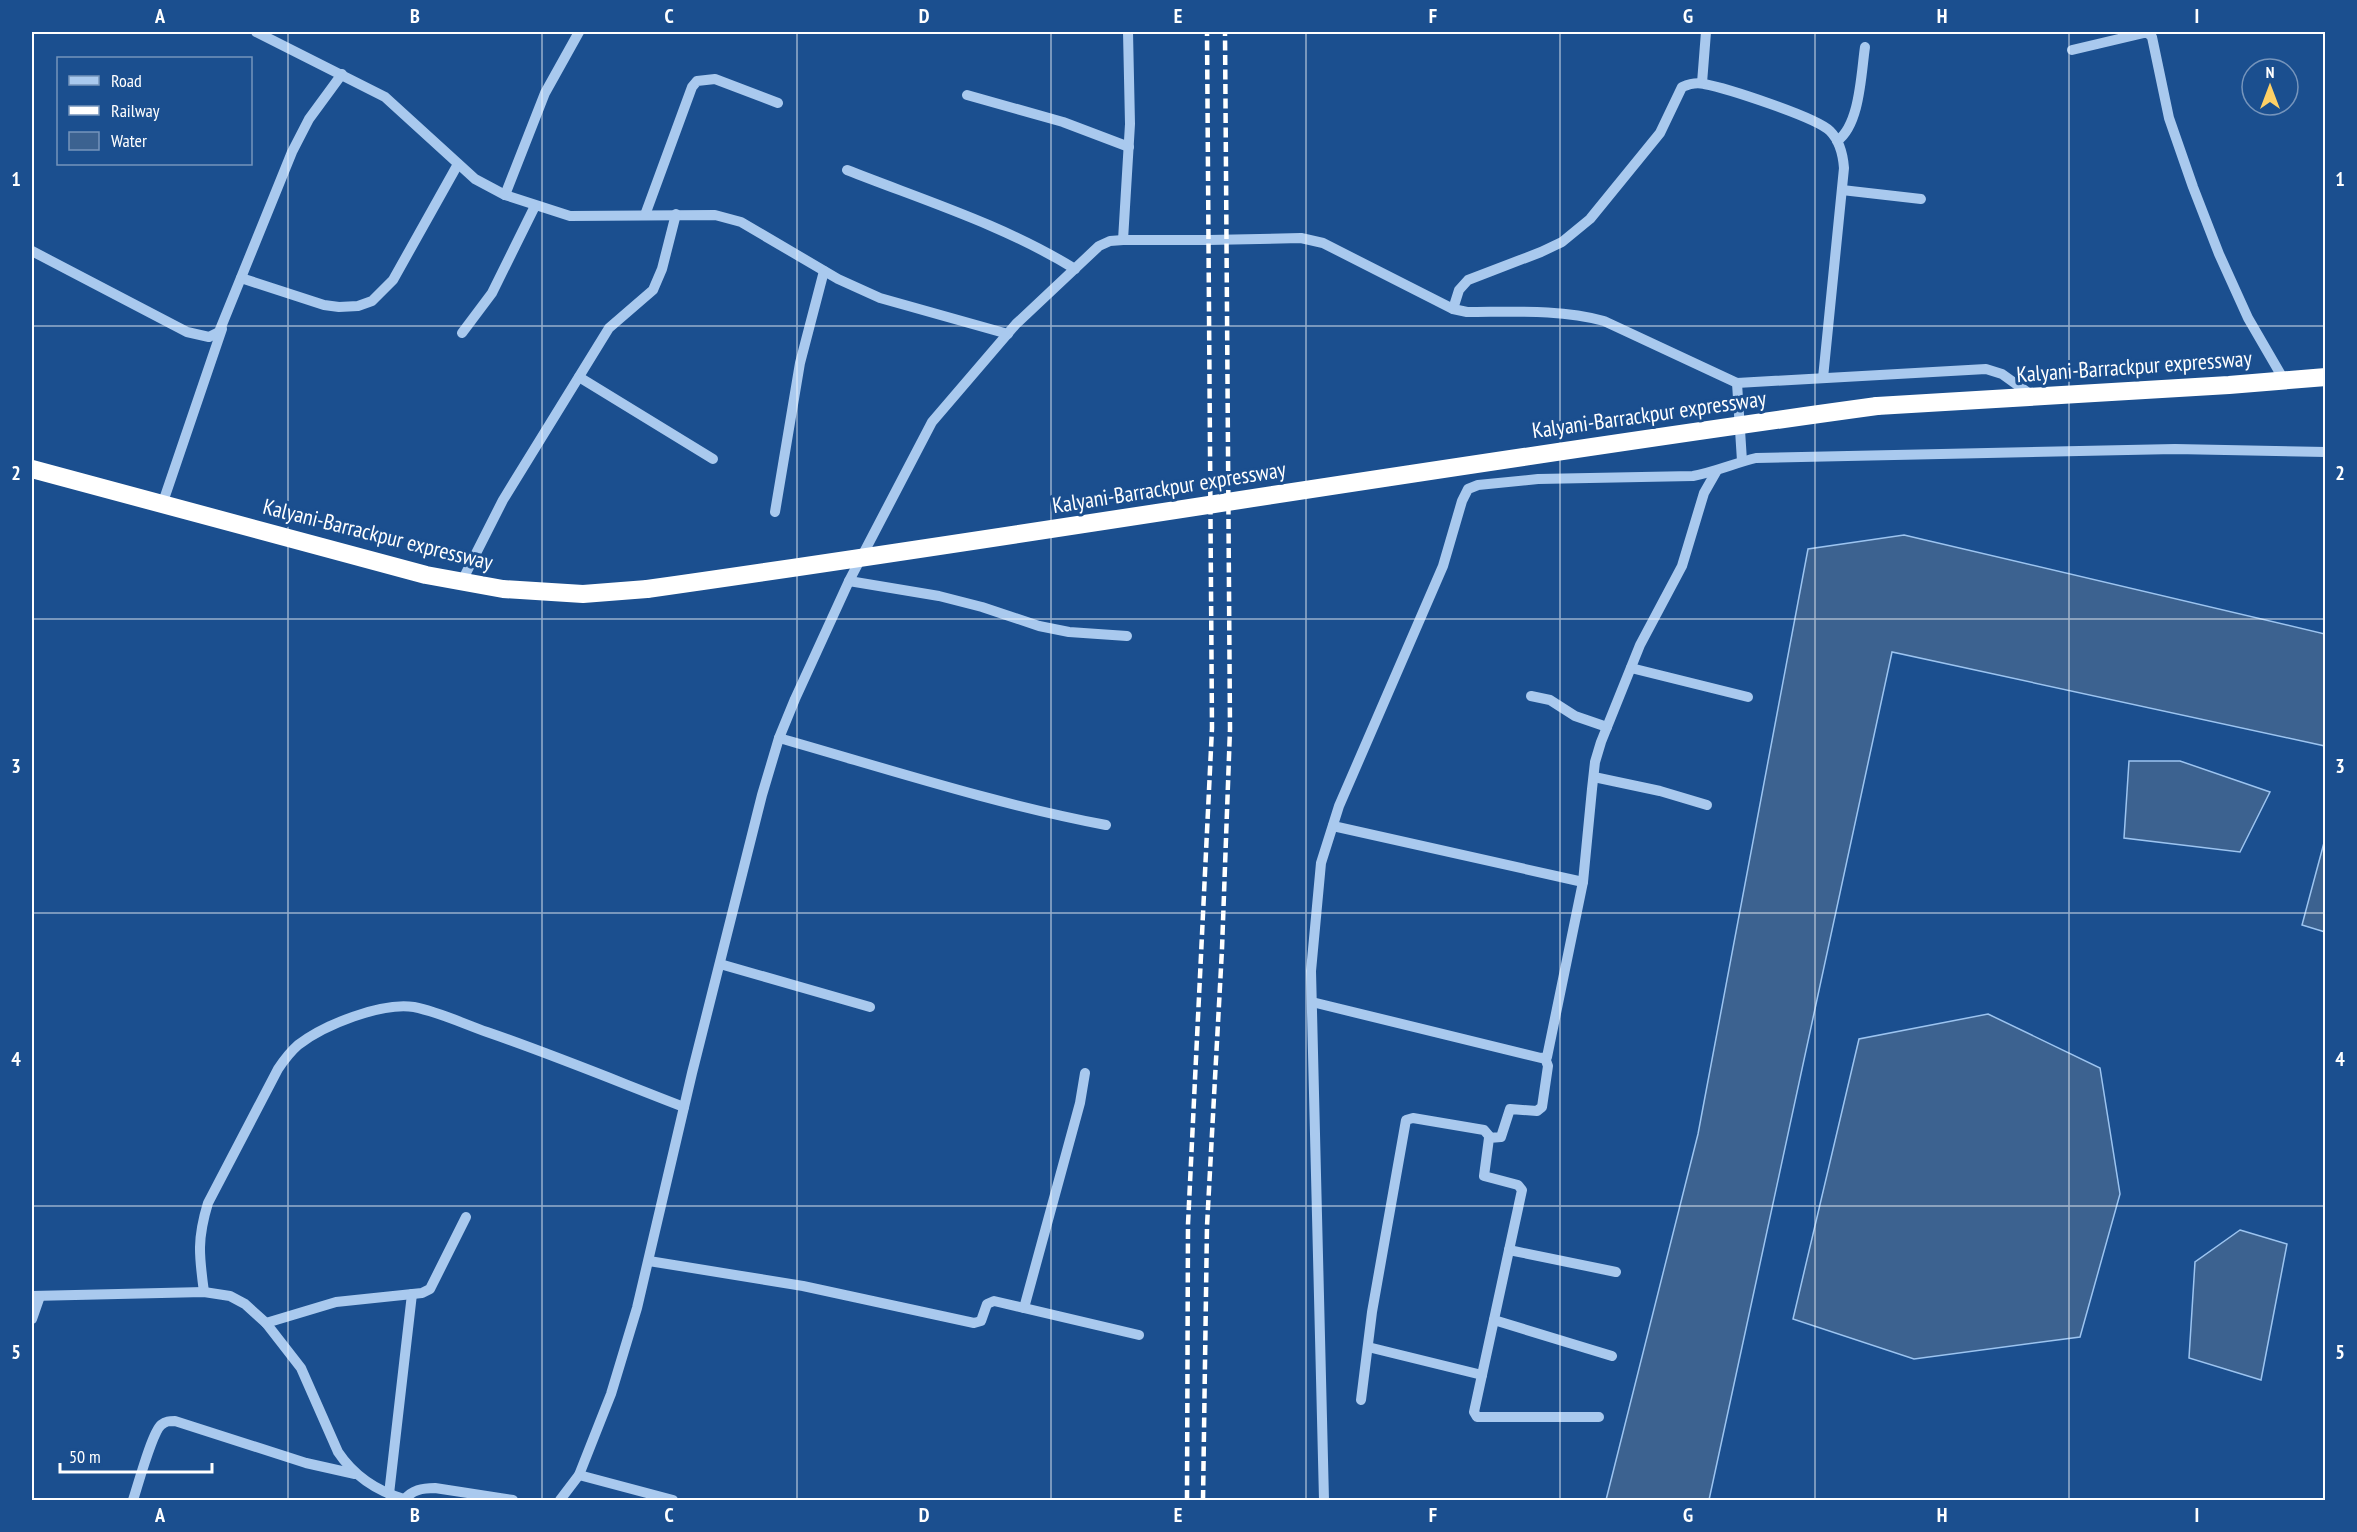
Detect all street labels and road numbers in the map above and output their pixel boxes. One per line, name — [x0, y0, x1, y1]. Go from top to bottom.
street label: Kalyani-Barrackpur expressway — [2015, 344, 2253, 388]
street label: Kalyani-Barrackpur expressway — [1530, 384, 1768, 444]
street label: Kalyani-Barrackpur expressway — [1050, 455, 1288, 519]
street label: Kalyani-Barrackpur expressway — [260, 492, 496, 576]

